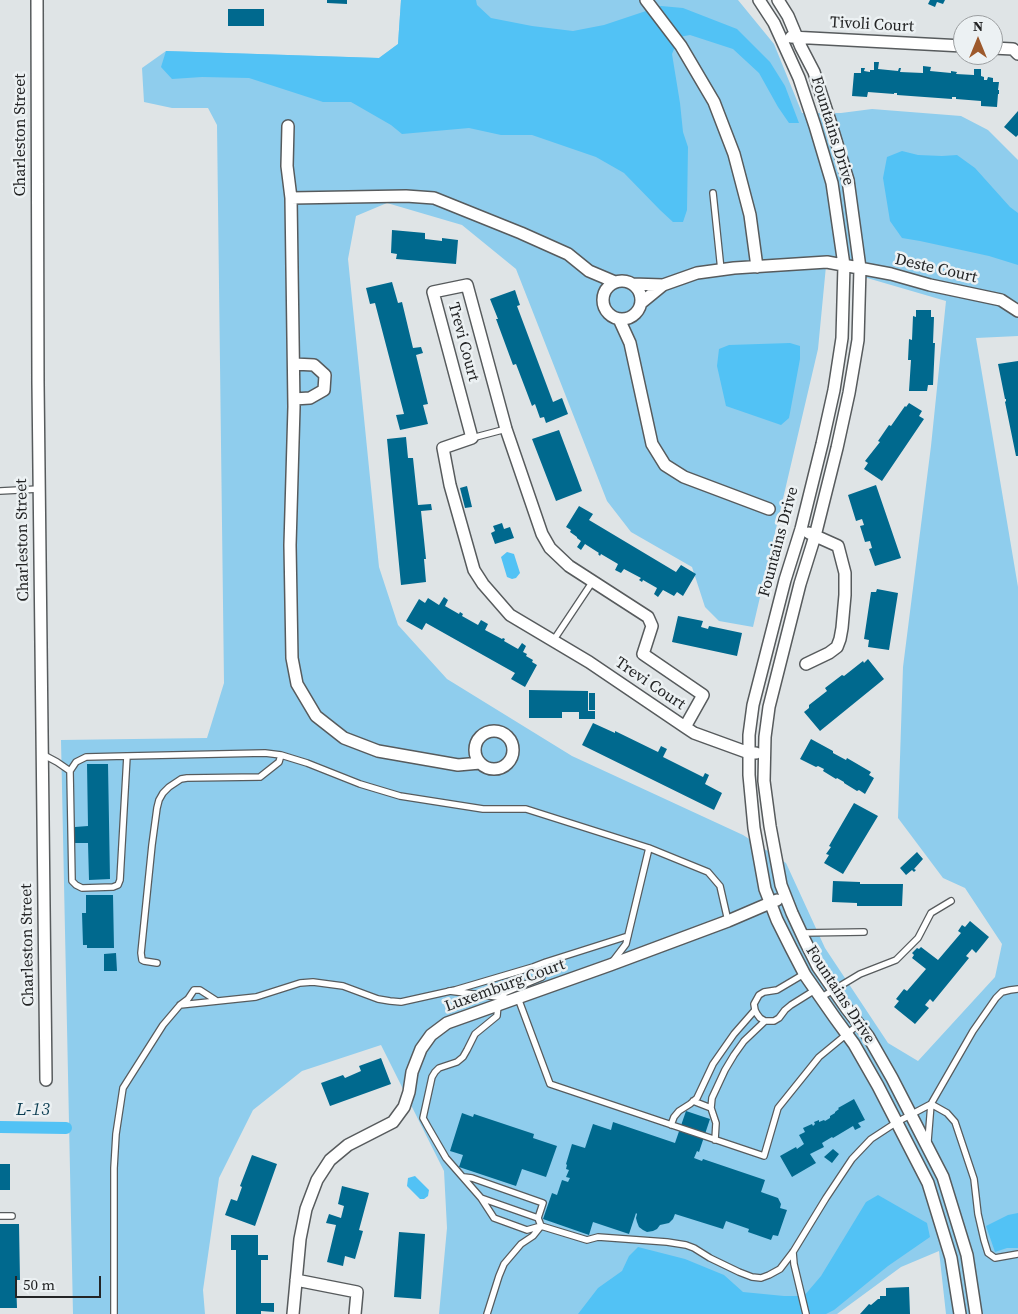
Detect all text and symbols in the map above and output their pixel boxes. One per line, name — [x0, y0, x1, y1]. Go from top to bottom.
street label: Tivoli Court — [829, 13, 915, 37]
north arrow — [953, 15, 1003, 65]
text: N — [973, 16, 983, 36]
street label: Charleston Street — [11, 73, 31, 197]
street label: Fountains Drive — [806, 74, 858, 188]
street label: Deste Court — [893, 250, 979, 288]
street label: Trevi Court — [443, 301, 483, 383]
street label: Charleston Street — [12, 478, 34, 602]
street label: Fountains Drive — [755, 485, 803, 599]
street label: Trevi Court — [611, 653, 689, 715]
street label: Charleston Street — [17, 883, 39, 1007]
street label: Fountains Drive — [801, 942, 879, 1048]
street label: Luxemburg Court — [442, 955, 568, 1017]
water label: L-13 — [16, 1099, 50, 1121]
scale bar — [18, 1266, 104, 1298]
text: 50 m — [23, 1274, 55, 1295]

